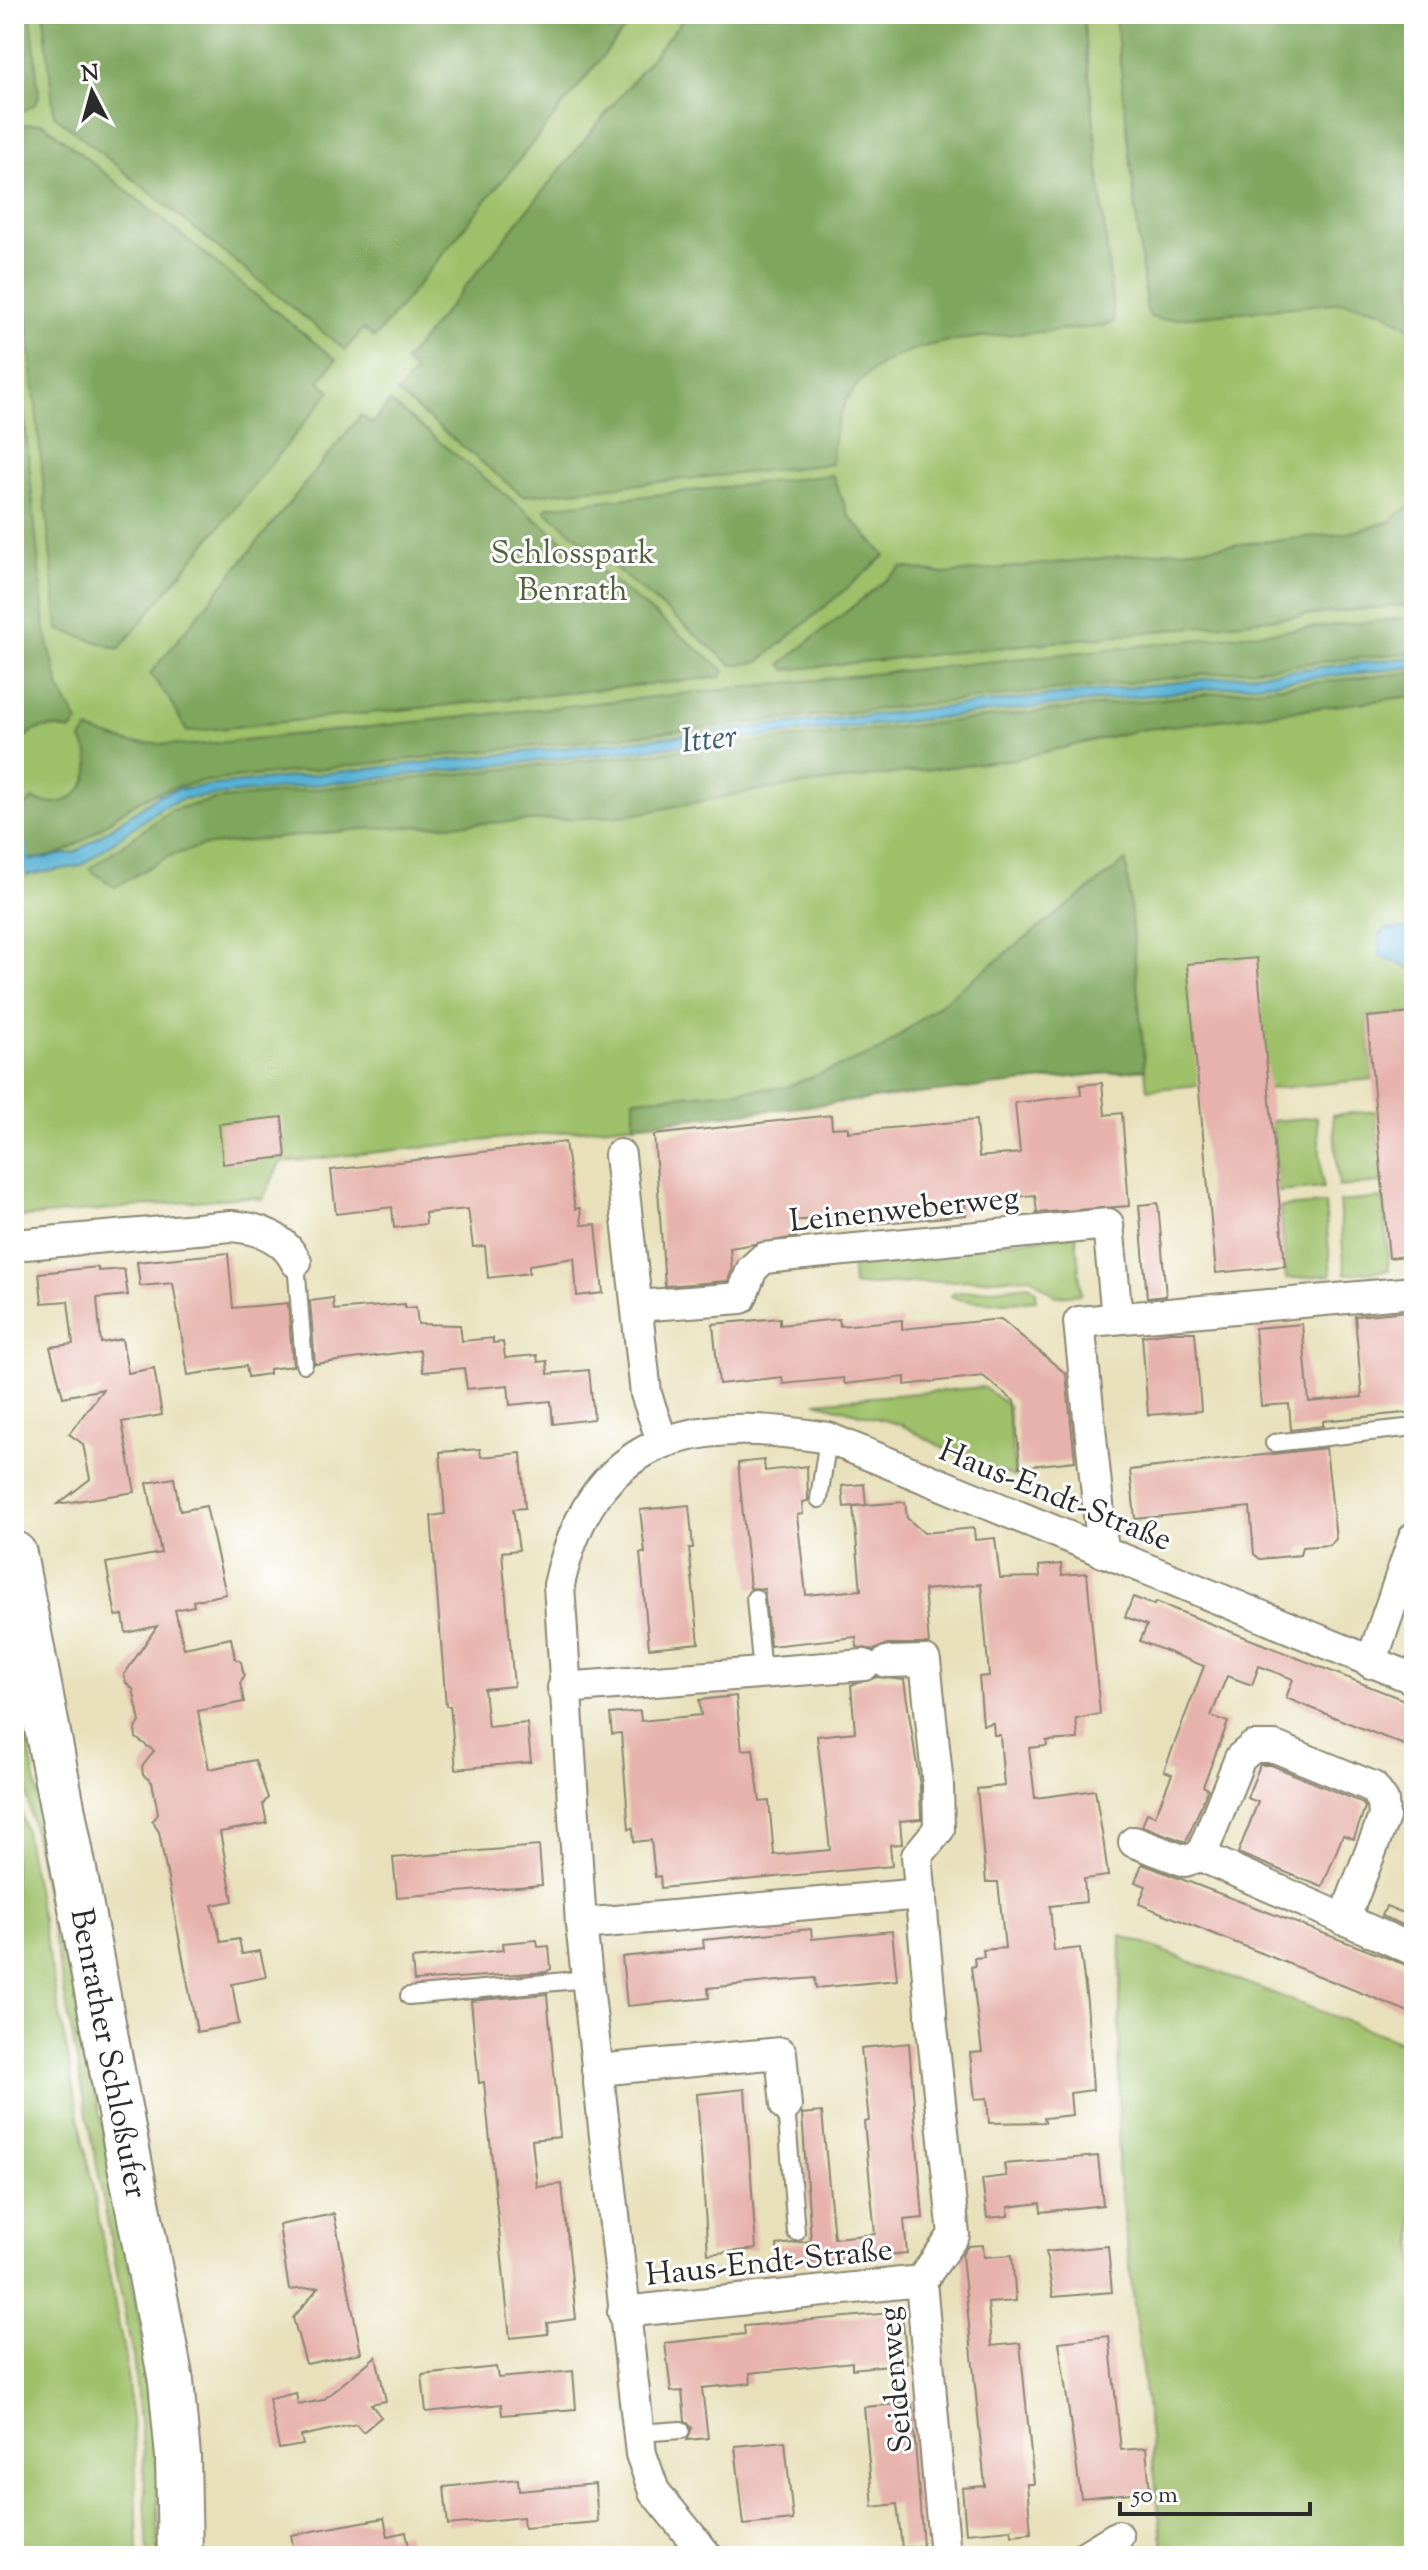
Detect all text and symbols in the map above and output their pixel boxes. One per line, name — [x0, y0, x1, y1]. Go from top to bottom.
north arrow — [52, 52, 132, 132]
text: N — [80, 58, 101, 92]
park label: Schlosspark Benrath — [491, 532, 655, 615]
water label: Itter — [679, 713, 740, 768]
street label: Leinenweberweg — [787, 1176, 1021, 1246]
street label: Haus-Endt-Straße — [931, 1429, 1178, 1564]
street label: Benrather Schloßufer — [56, 1905, 158, 2202]
street label: Haus-Endt-Straße — [644, 2228, 895, 2300]
street label: Seidenweg — [868, 2304, 926, 2455]
scale bar — [1120, 2466, 1310, 2516]
text: 50 m — [1130, 2479, 1178, 2513]

